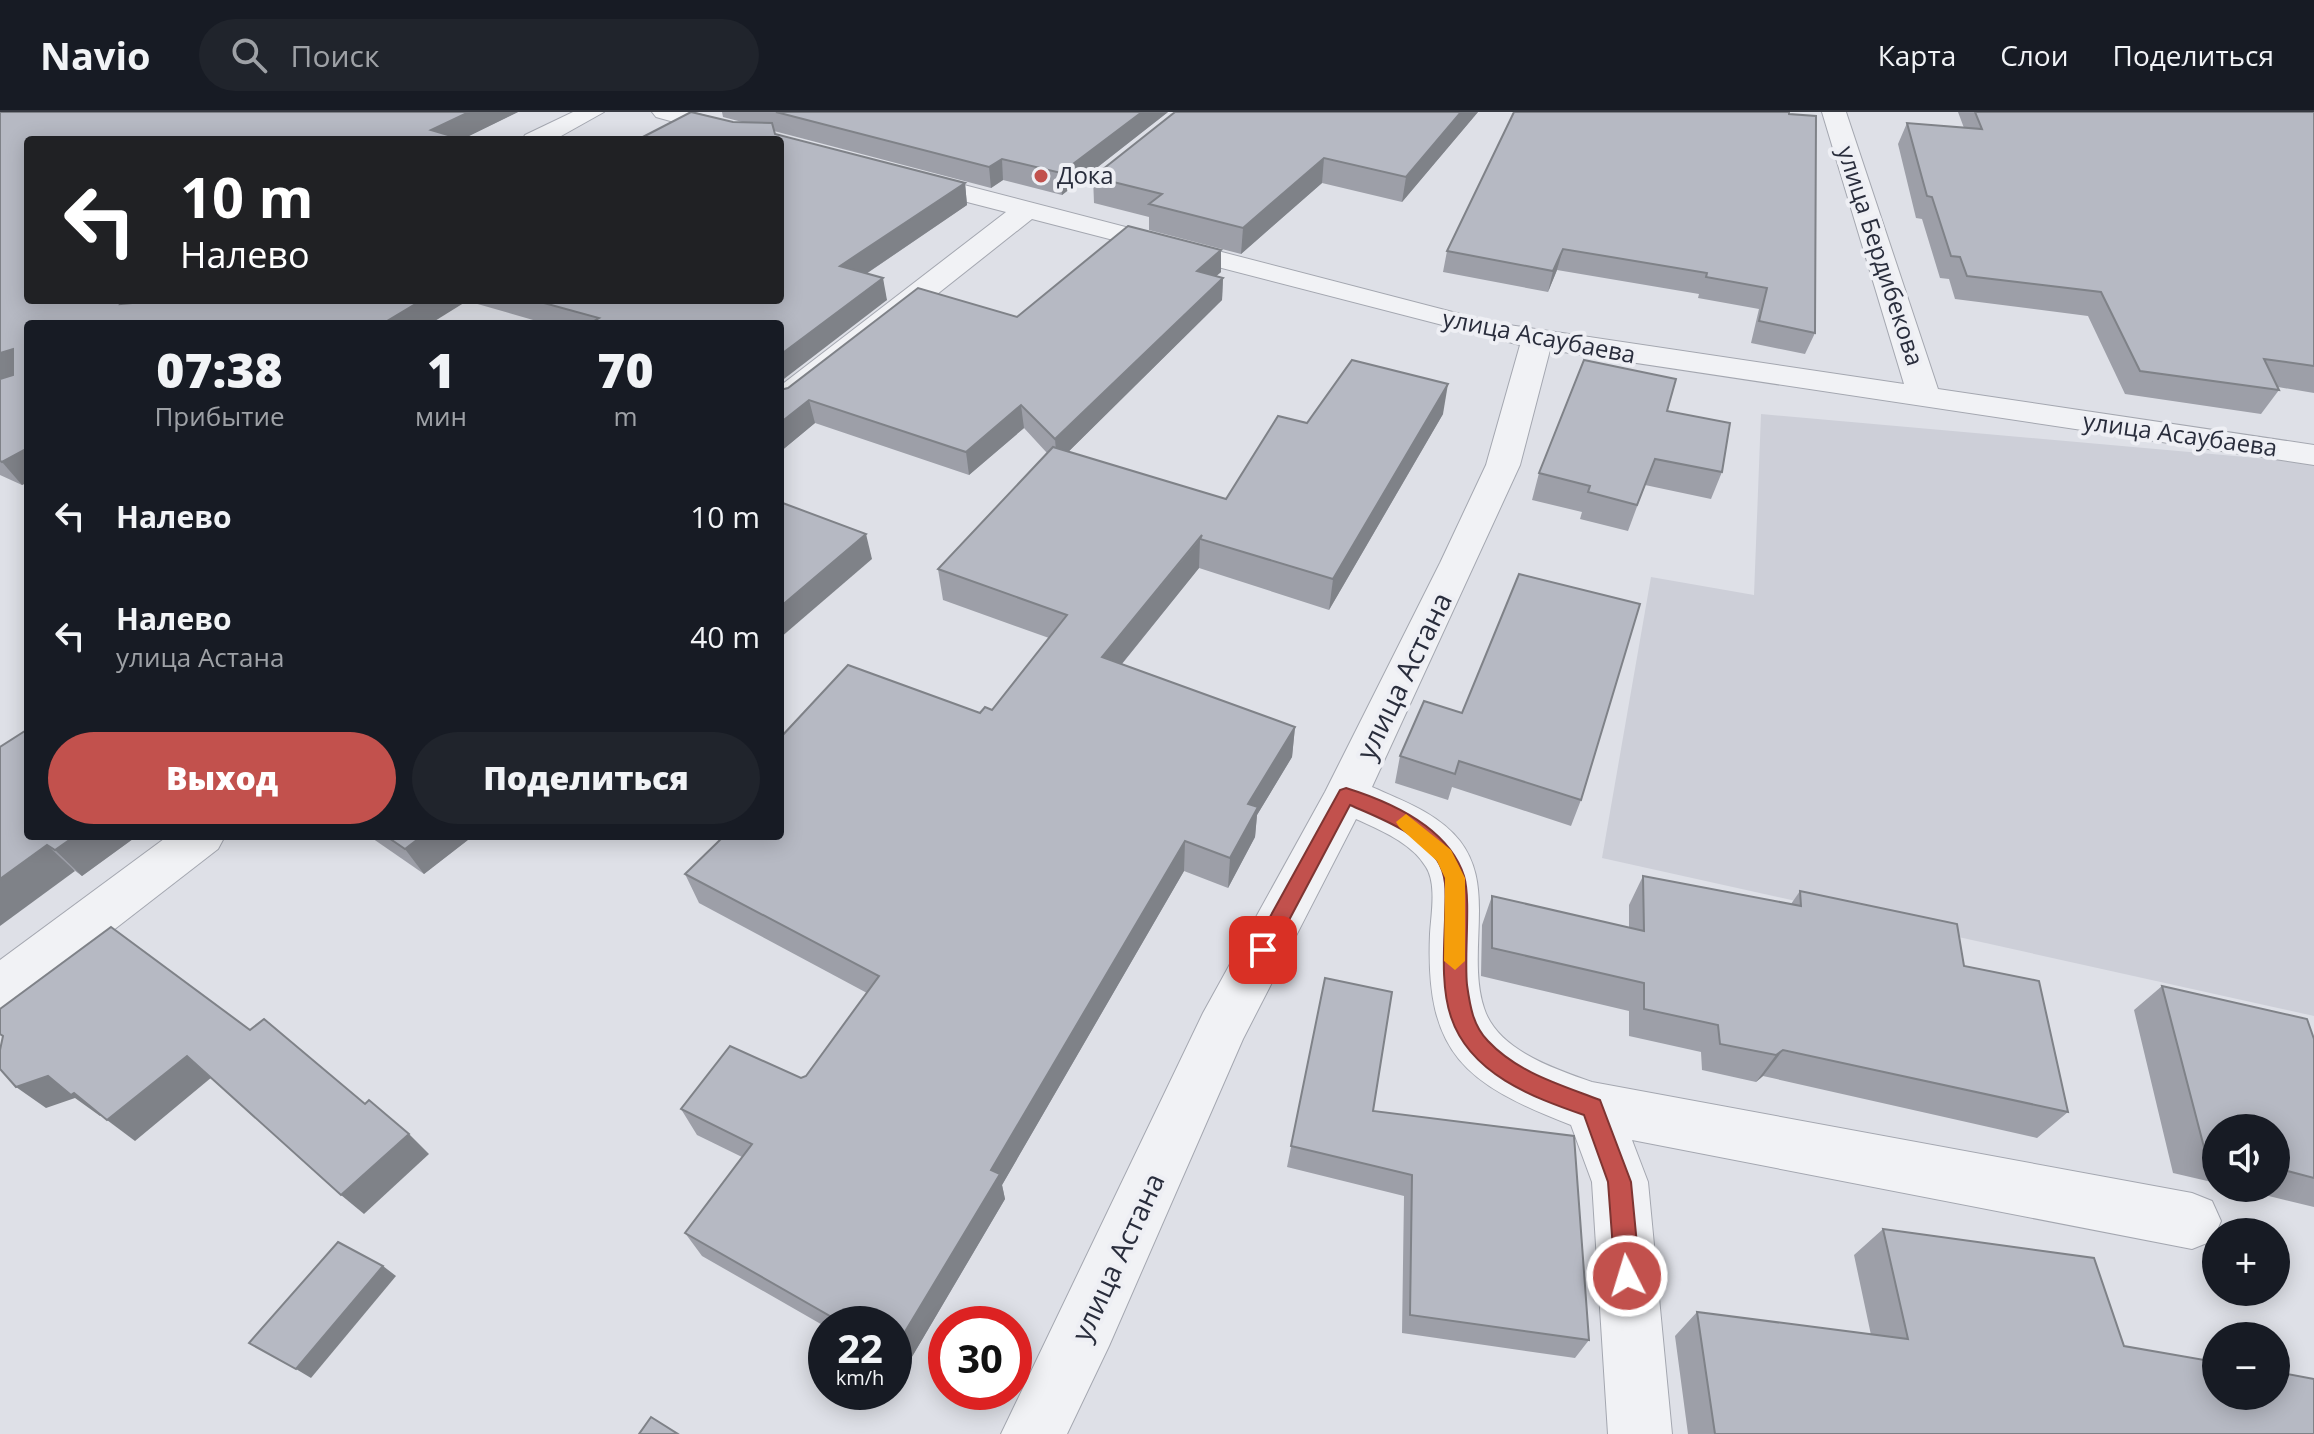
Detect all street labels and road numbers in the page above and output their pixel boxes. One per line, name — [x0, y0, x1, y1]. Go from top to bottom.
street label: улица Бердибекова — [1830, 141, 1933, 370]
street label: улица Асаубаева — [1440, 301, 1639, 370]
street label: улица Асаубаева — [2081, 404, 2279, 463]
street label: улица Астана — [1346, 586, 1460, 765]
street label: улица Астана — [1062, 1166, 1173, 1347]

